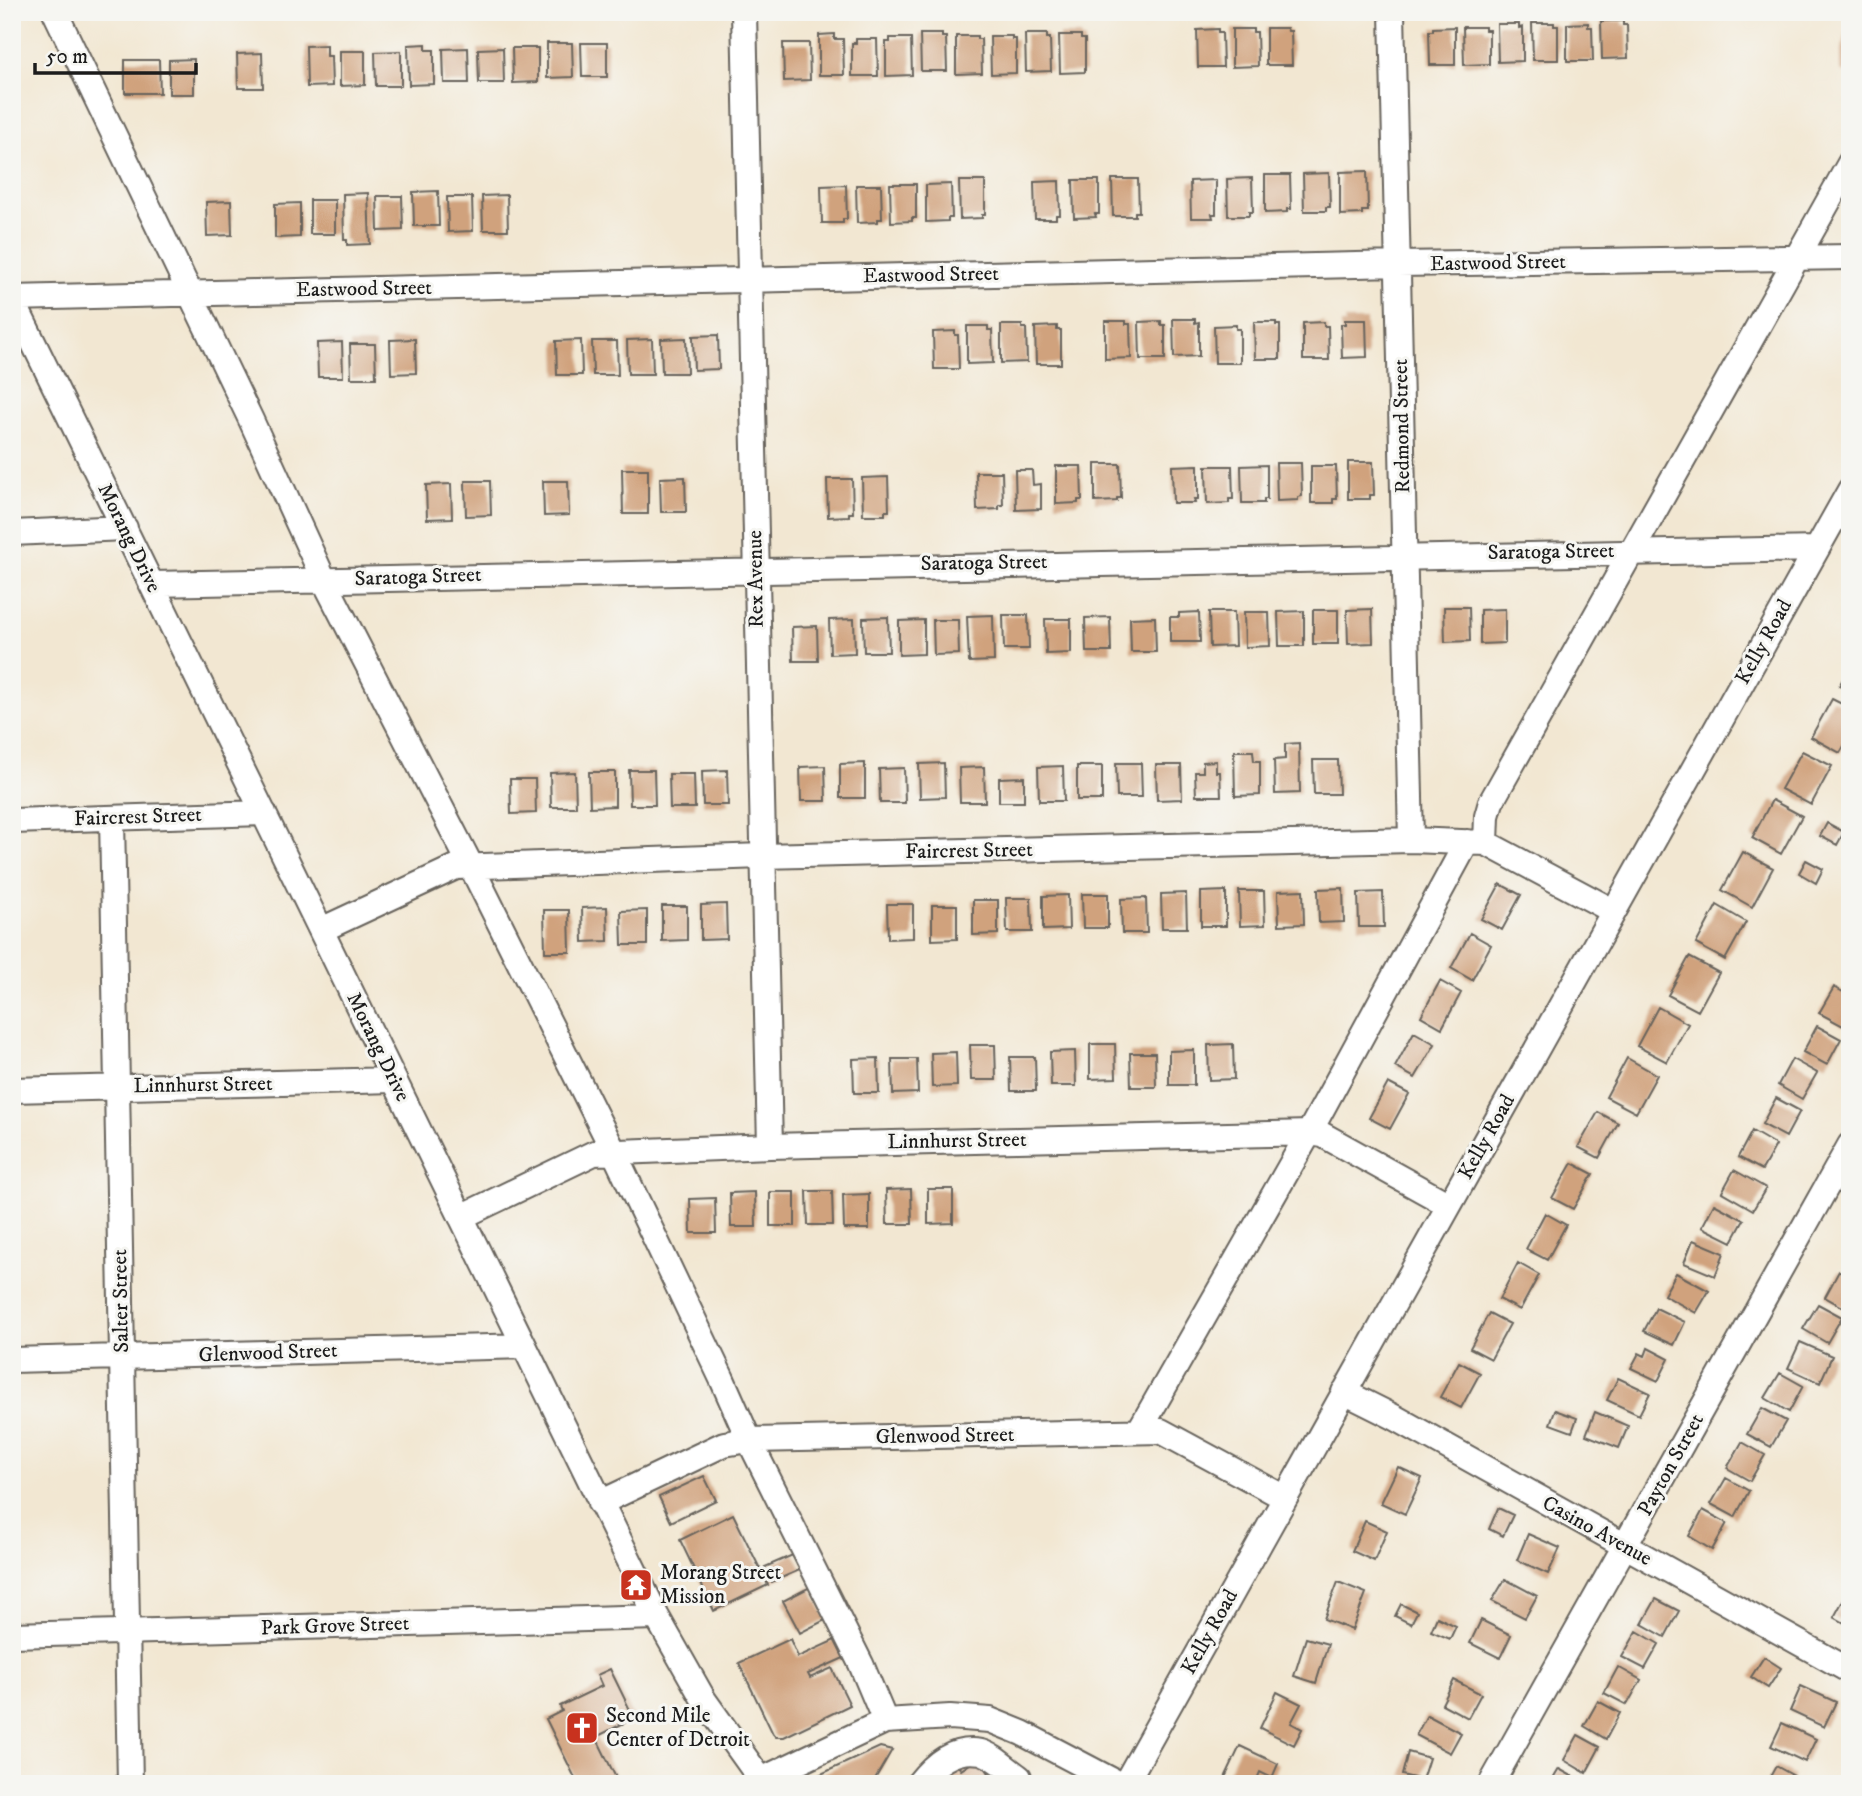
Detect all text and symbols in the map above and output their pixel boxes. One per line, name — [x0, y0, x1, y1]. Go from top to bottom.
scale bar — [35, 32, 196, 76]
text: 50 m — [46, 44, 88, 70]
street label: Eastwood Street — [1430, 249, 1566, 277]
street label: Eastwood Street — [863, 261, 999, 289]
street label: Eastwood Street — [296, 275, 432, 303]
street label: Redmond Street — [1388, 358, 1416, 493]
street label: Morang Drive — [91, 479, 167, 597]
street label: Rex Avenue — [742, 530, 770, 628]
street label: Saratoga Street — [1487, 538, 1615, 566]
street label: Saratoga Street — [920, 549, 1048, 577]
street label: Saratoga Street — [354, 562, 482, 592]
street label: Kelly Road — [1730, 594, 1798, 689]
street label: Faircrest Street — [74, 802, 203, 832]
street label: Faircrest Street — [905, 837, 1033, 865]
street label: Morang Drive — [340, 988, 416, 1106]
street label: Linnhurst Street — [133, 1071, 273, 1099]
street label: Kelly Road — [1453, 1089, 1521, 1184]
street label: Linnhurst Street — [887, 1127, 1027, 1155]
street label: Salter Street — [107, 1249, 135, 1353]
street label: Glenwood Street — [198, 1338, 338, 1368]
street label: Payton Street — [1632, 1409, 1710, 1521]
street label: Glenwood Street — [875, 1422, 1015, 1450]
street label: Casino Avenue — [1538, 1490, 1657, 1572]
place label: Morang Street Mission — [660, 1560, 781, 1610]
temple icon: Morang Street Mission — [617, 1566, 655, 1604]
street label: Kelly Road — [1176, 1584, 1244, 1679]
street label: Park Grove Street — [260, 1610, 410, 1642]
place label: Second Mile Center of Detroit — [606, 1703, 750, 1753]
church icon: Second Mile Center of Detroit — [563, 1709, 601, 1747]

